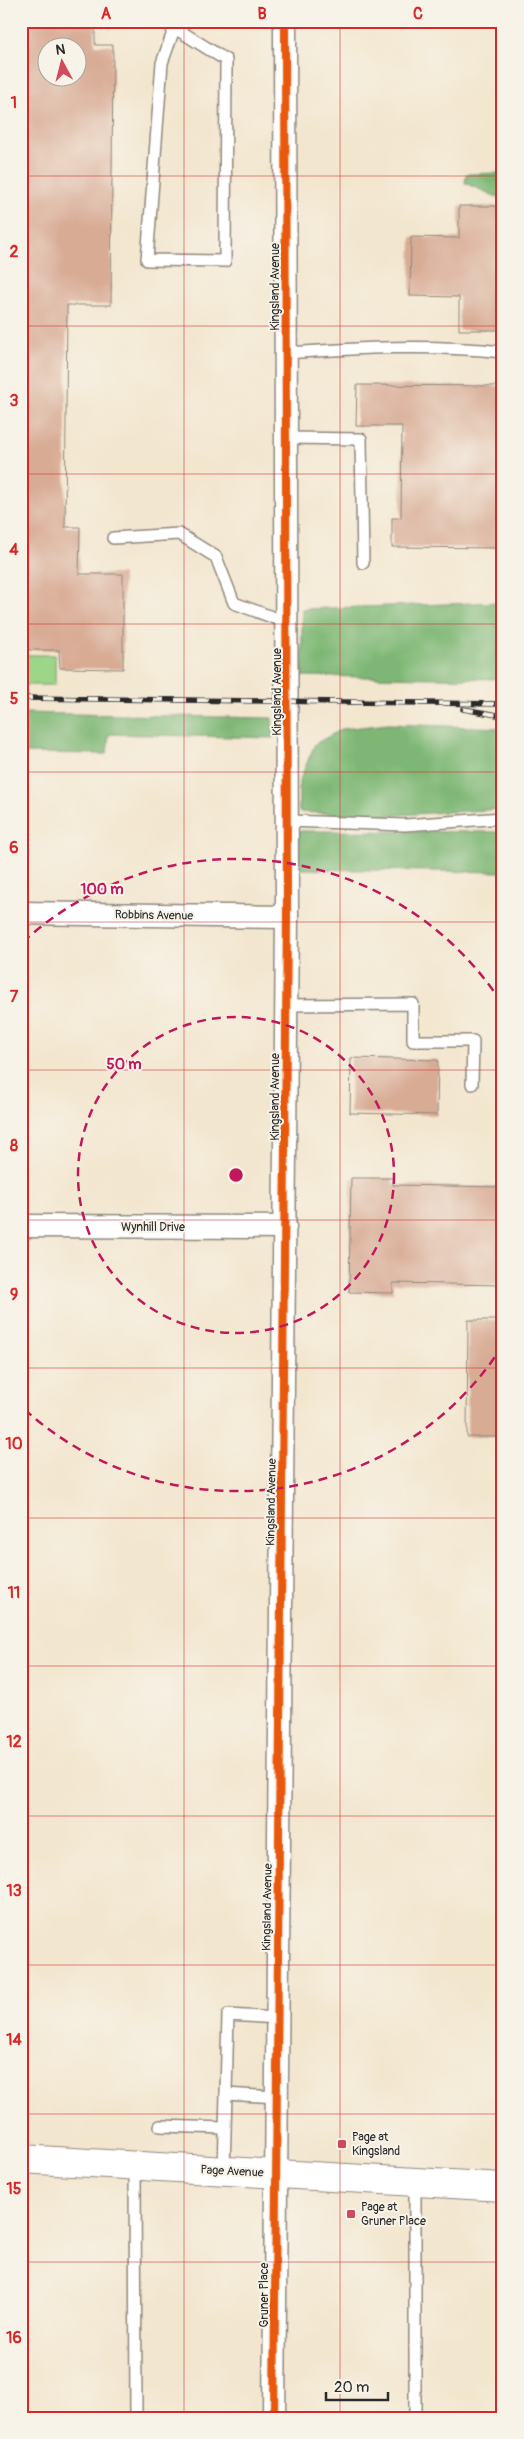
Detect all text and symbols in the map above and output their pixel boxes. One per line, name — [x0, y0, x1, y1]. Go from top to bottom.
text: A — [101, 4, 112, 24]
text: B — [257, 4, 267, 24]
text: C — [413, 4, 423, 24]
north arrow — [38, 38, 88, 88]
text: N — [55, 41, 66, 59]
text: 1 — [11, 93, 17, 113]
text: 2 — [10, 242, 19, 262]
street label: Kingsland Avenue — [268, 243, 283, 331]
text: 3 — [10, 391, 19, 411]
text: 4 — [9, 540, 19, 560]
street label: Kingsland Avenue — [270, 648, 285, 736]
text: 5 — [10, 689, 19, 709]
text: 6 — [9, 838, 19, 858]
text: 100 m — [81, 880, 123, 899]
street label: Robbins Avenue — [115, 907, 193, 924]
text: 7 — [10, 987, 19, 1007]
street label: Kingsland Avenue — [268, 1053, 283, 1141]
text: 50 m — [107, 1055, 141, 1074]
text: 8 — [10, 1136, 18, 1156]
centre of rings — [227, 1166, 245, 1184]
street label: Wynhill Drive — [121, 1220, 185, 1235]
text: 9 — [10, 1285, 18, 1305]
text: 10 — [5, 1434, 23, 1454]
street label: Kingsland Avenue — [263, 1458, 280, 1546]
text: 11 — [8, 1583, 20, 1603]
text: 12 — [6, 1732, 22, 1752]
street label: Kingsland Avenue — [259, 1863, 276, 1951]
text: 13 — [6, 1881, 22, 1901]
text: 14 — [6, 2030, 22, 2050]
place label: Page at Kingsland — [352, 2130, 400, 2159]
marker: Page at Kingsland — [336, 2138, 348, 2150]
street label: Page Avenue — [200, 2162, 264, 2181]
text: 15 — [7, 2179, 22, 2199]
place label: Page at Gruner Place — [361, 2200, 426, 2229]
marker: Page at Gruner Place — [345, 2208, 357, 2220]
street label: Gruner Place — [257, 2262, 272, 2327]
text: 16 — [6, 2328, 22, 2348]
scale bar — [326, 2369, 389, 2401]
text: 20 m — [334, 2378, 369, 2397]

